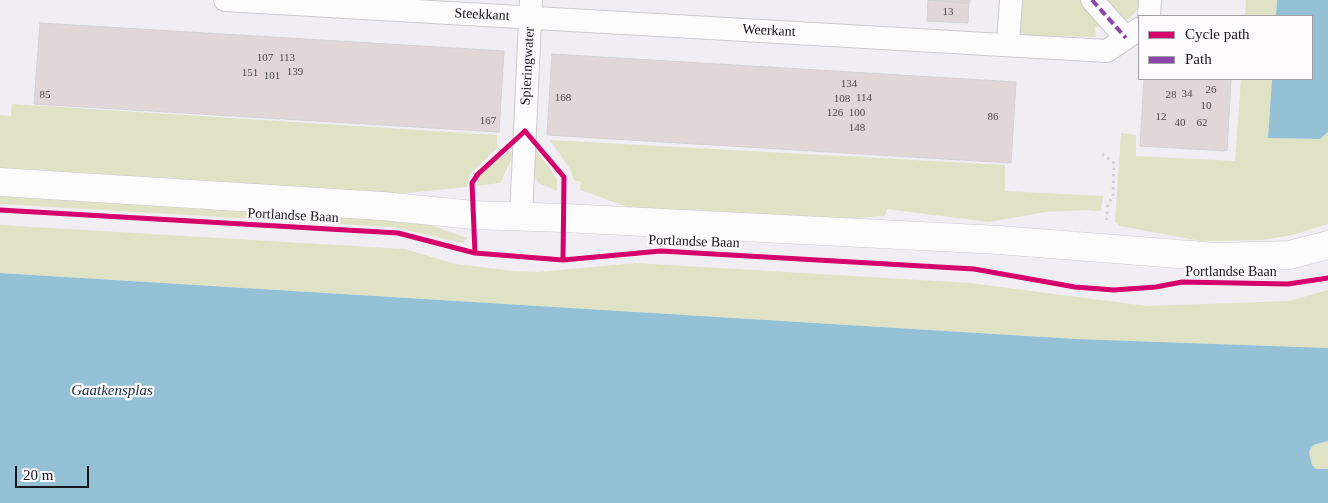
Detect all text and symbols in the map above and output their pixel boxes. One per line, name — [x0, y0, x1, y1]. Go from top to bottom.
street label: Steekkant — [454, 5, 510, 25]
house number: 13 — [942, 5, 954, 19]
legend — [1138, 15, 1313, 80]
street label: Weerkant — [742, 21, 796, 41]
street label: Spieringwater — [518, 26, 538, 106]
text: Cycle path — [1185, 26, 1250, 42]
house number: 107 — [257, 51, 273, 65]
house number: 113 — [279, 51, 295, 65]
text: Path — [1185, 51, 1212, 67]
house number: 139 — [287, 65, 303, 79]
house number: 151 — [242, 66, 258, 80]
house number: 101 — [264, 69, 280, 83]
house number: 134 — [841, 77, 857, 91]
house number: 26 — [1206, 83, 1216, 97]
house number: 34 — [1182, 87, 1192, 101]
house number: 85 — [40, 88, 50, 102]
house number: 28 — [1166, 88, 1176, 102]
house number: 168 — [555, 91, 571, 105]
house number: 114 — [856, 91, 872, 105]
house number: 108 — [834, 92, 850, 106]
house number: 10 — [1200, 99, 1212, 113]
house number: 126 — [827, 106, 843, 120]
house number: 100 — [849, 106, 865, 120]
house number: 86 — [988, 110, 998, 124]
house number: 12 — [1156, 110, 1166, 124]
house number: 167 — [480, 114, 496, 128]
house number: 40 — [1174, 116, 1186, 130]
house number: 62 — [1196, 116, 1208, 130]
house number: 148 — [849, 121, 865, 135]
street label: Portlandse Baan — [247, 205, 339, 227]
street label: Portlandse Baan — [648, 232, 740, 252]
street label: Portlandse Baan — [1185, 264, 1277, 280]
water label: Gaatkensplas — [71, 382, 153, 400]
scale bar — [18, 456, 91, 488]
text: 20 m — [23, 467, 53, 483]

